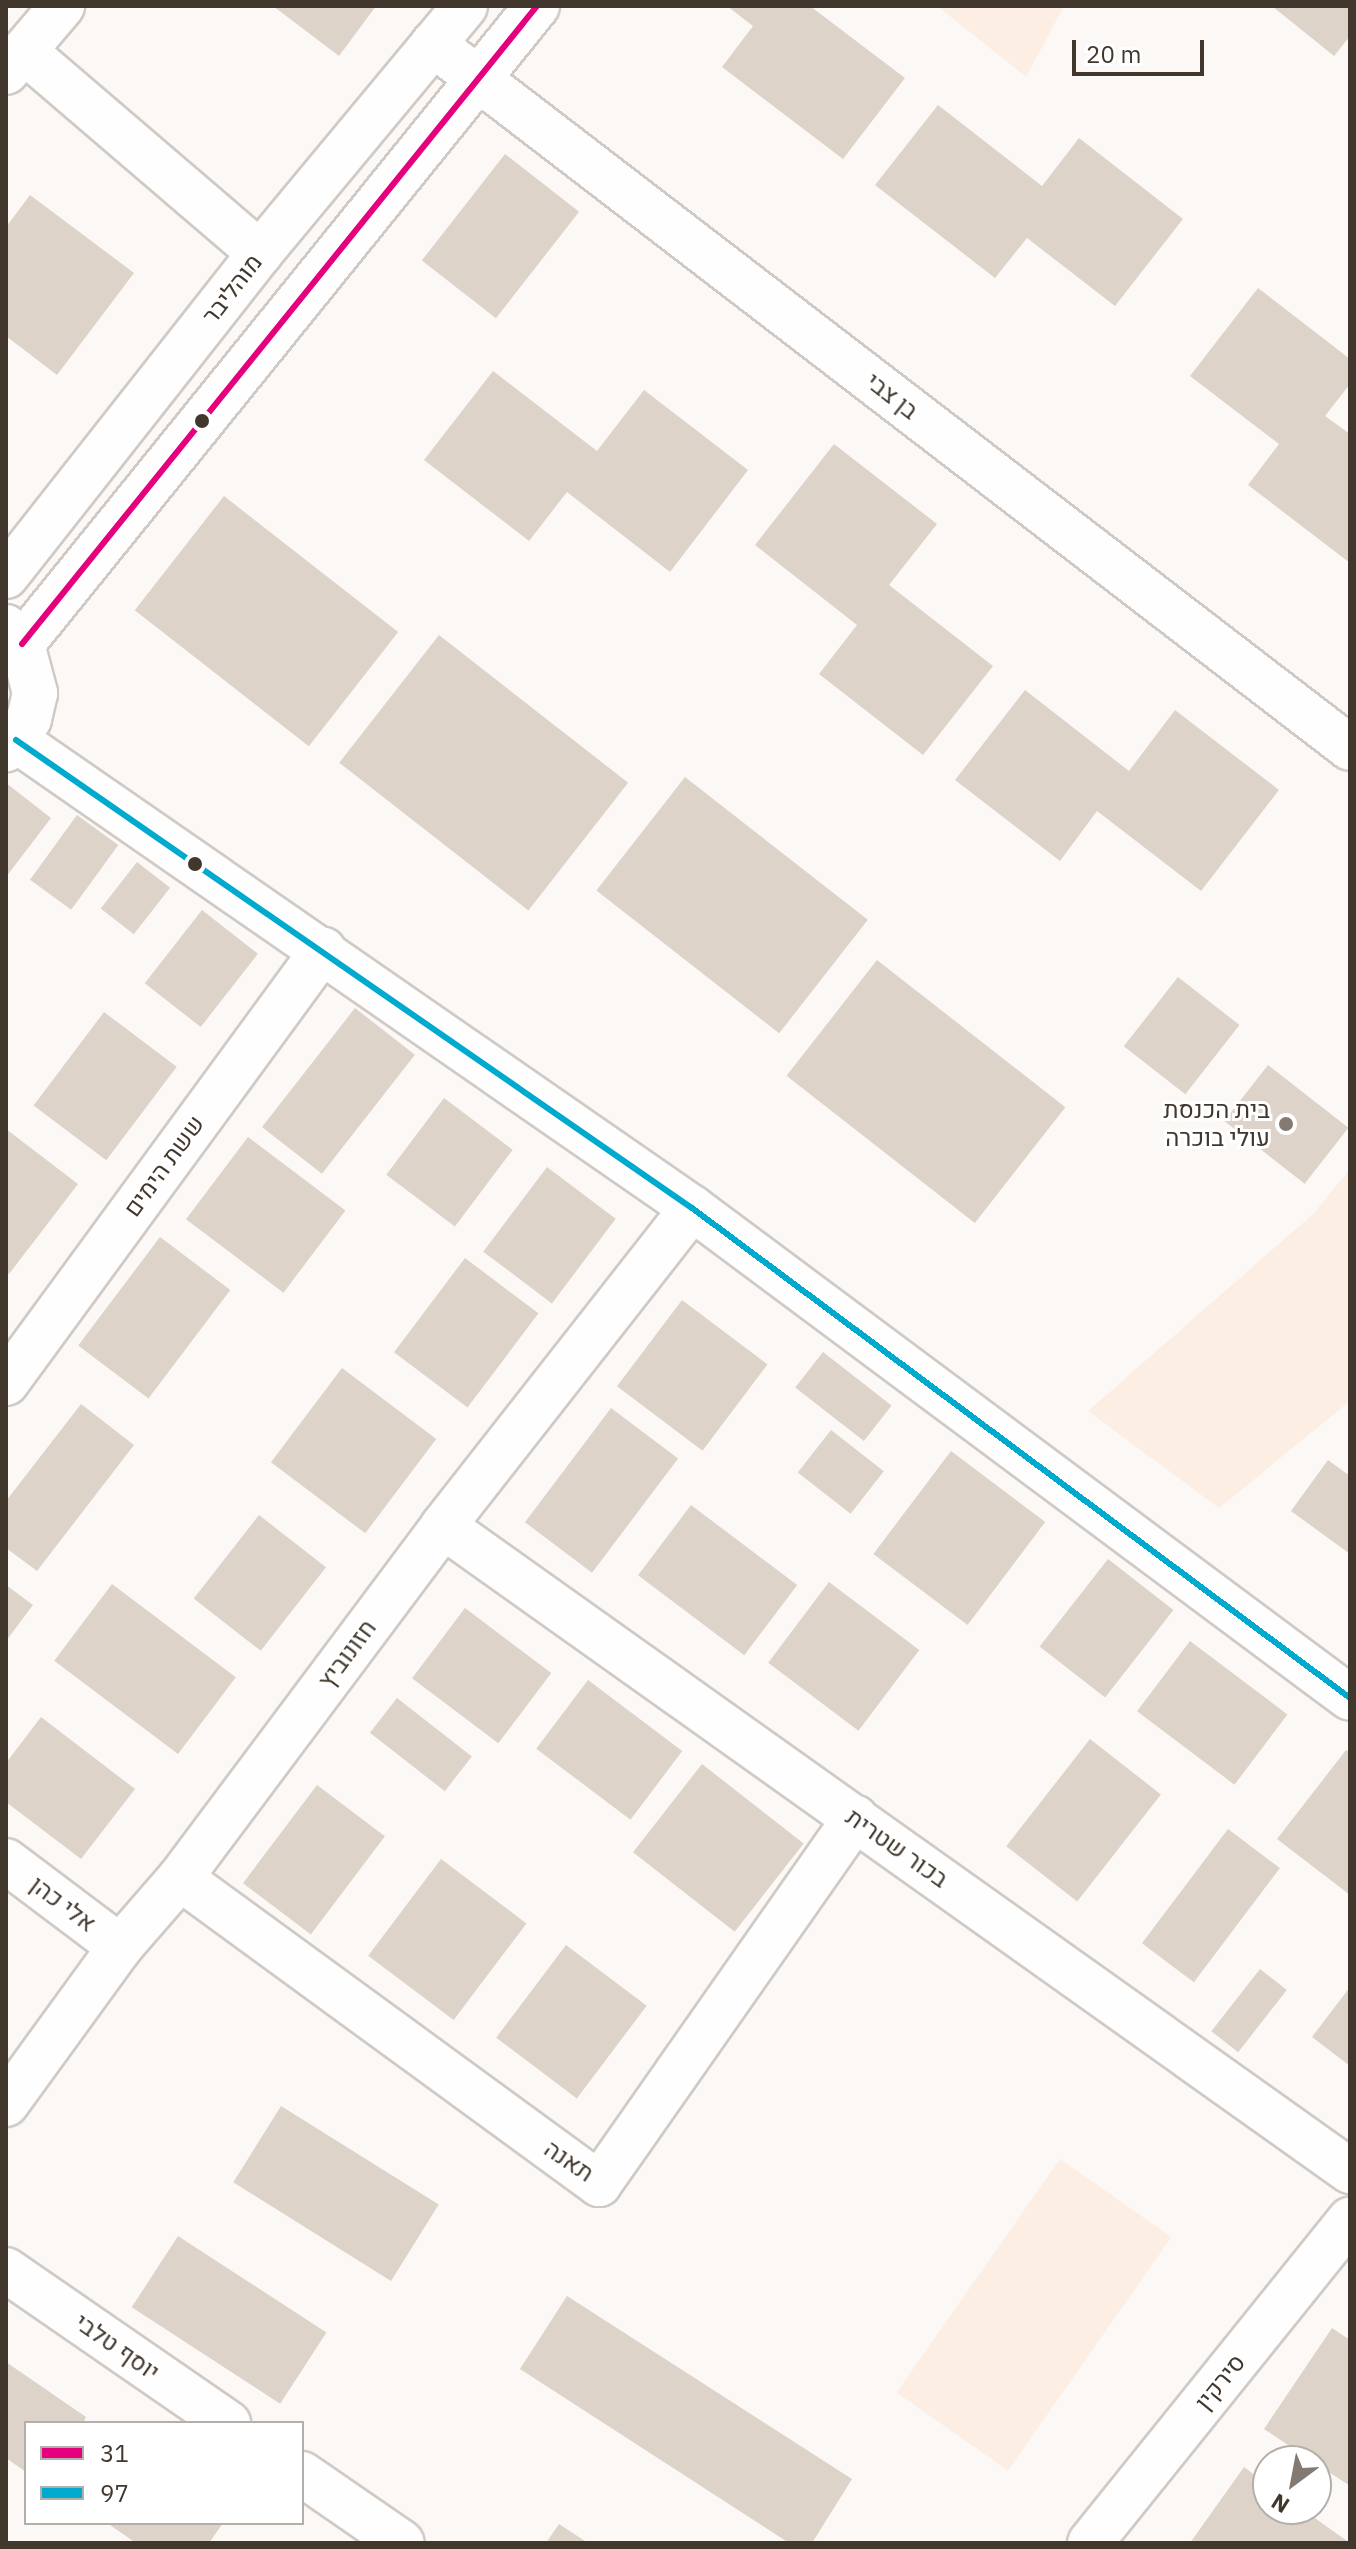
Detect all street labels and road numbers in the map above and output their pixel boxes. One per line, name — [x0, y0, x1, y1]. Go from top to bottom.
street label: מוהליבר — [196, 248, 268, 330]
street label: בן צבי — [860, 367, 924, 425]
street label: ששת הימים — [118, 1110, 210, 1222]
street label: חזונוביץ — [312, 1614, 382, 1694]
street label: בכור שטרית — [840, 1802, 954, 1894]
street label: אלי כהן — [25, 1870, 101, 1938]
street label: תאנה — [539, 2134, 599, 2188]
street label: יוסף טלבי — [69, 2308, 165, 2386]
street label: סירקין — [1189, 2348, 1251, 2416]

